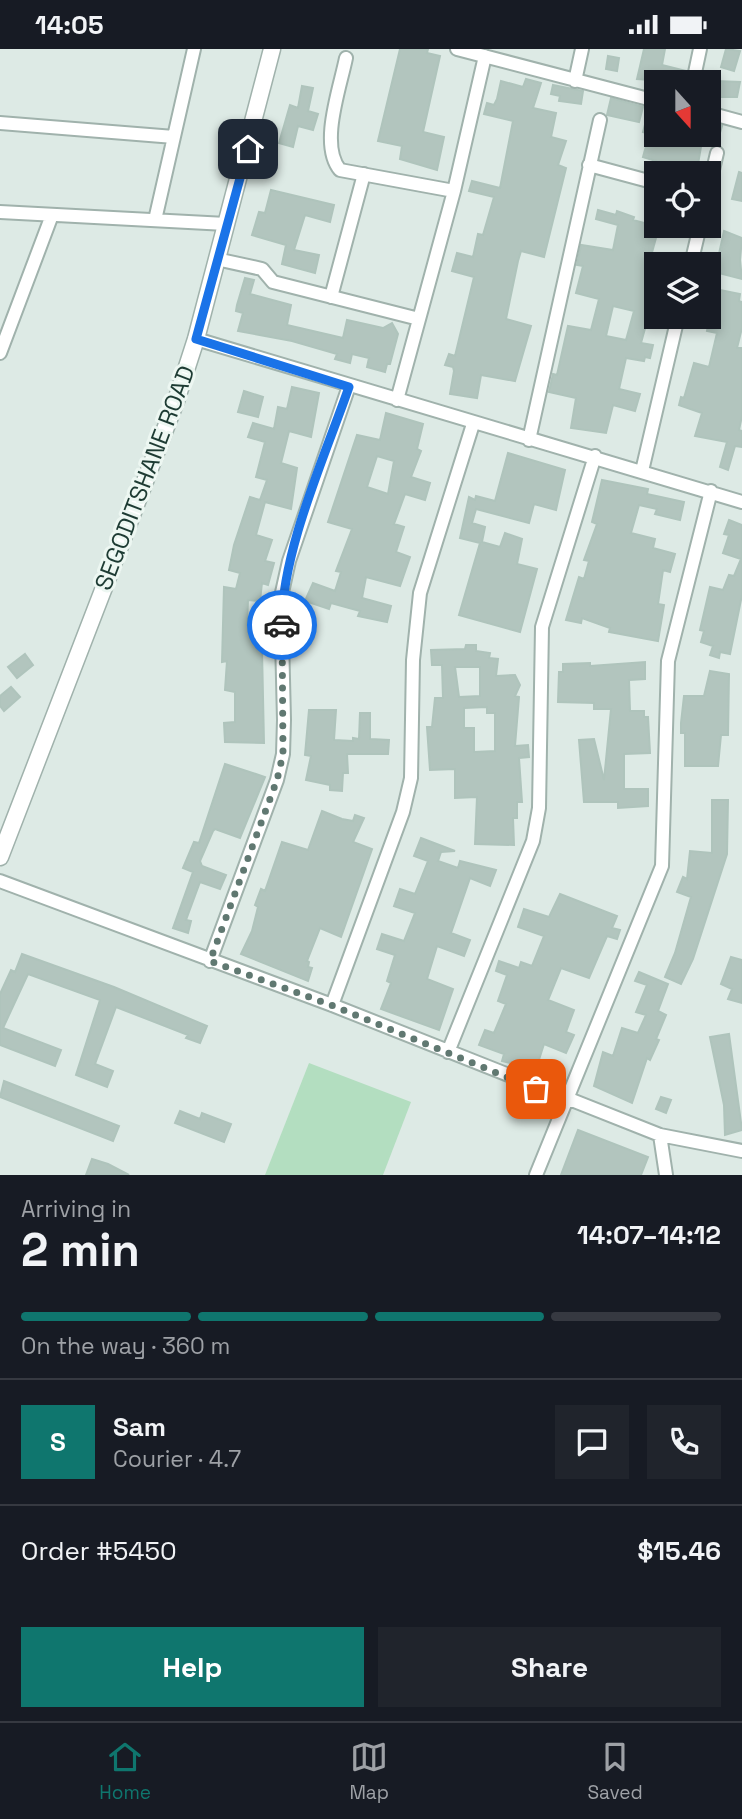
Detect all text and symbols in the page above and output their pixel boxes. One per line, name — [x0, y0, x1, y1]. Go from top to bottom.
text: 14:05 — [35, 8, 103, 42]
north arrow — [644, 70, 721, 147]
map controls — [644, 70, 721, 329]
pin — [218, 119, 278, 179]
icon: home — [229, 130, 267, 168]
button: locate — [644, 161, 721, 238]
button: layers — [644, 252, 721, 329]
street label: SEGODITSHANE ROAD — [87, 361, 202, 595]
courier — [247, 590, 317, 660]
icon: car — [263, 606, 301, 644]
pin — [506, 1059, 566, 1119]
icon: bag — [517, 1070, 555, 1108]
text: Arriving in — [21, 1194, 131, 1224]
text: 14:07–14:12 — [577, 1218, 721, 1252]
text: 2 min — [21, 1221, 140, 1279]
text: On the way · 360 m — [21, 1331, 230, 1361]
button: chat — [555, 1405, 629, 1479]
button: phone — [647, 1405, 721, 1479]
text: Sam — [113, 1410, 166, 1444]
text: S — [50, 1425, 66, 1459]
text: Courier · 4.7 — [113, 1444, 241, 1474]
text: Order #5450 — [21, 1534, 177, 1568]
text: $15.46 — [638, 1534, 721, 1568]
button: Help — [21, 1627, 364, 1707]
button: Share — [378, 1627, 721, 1707]
tab: Home — [99, 1738, 151, 1805]
tab: Map — [349, 1738, 389, 1805]
tab: Saved — [587, 1738, 643, 1805]

